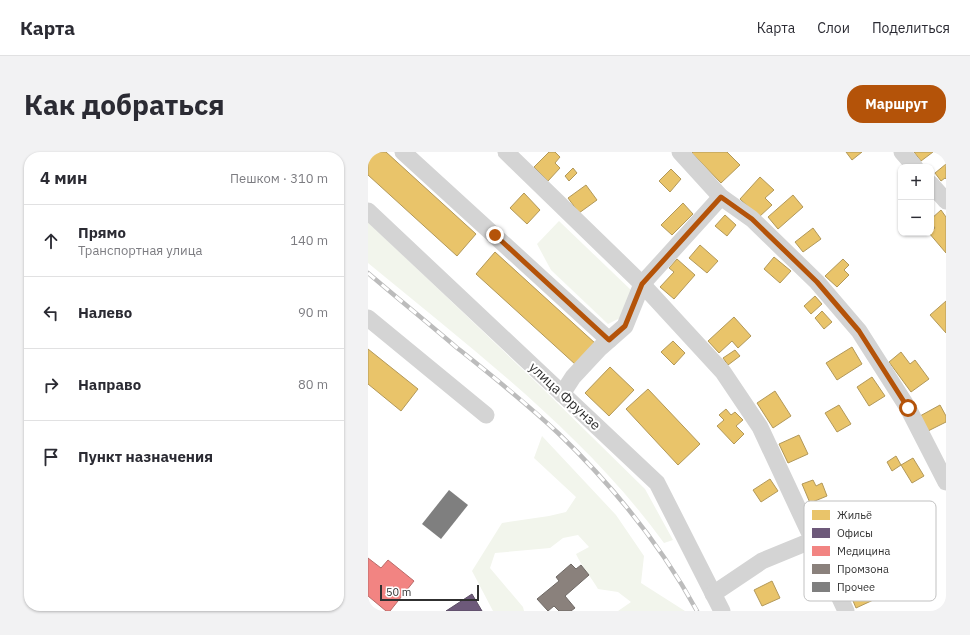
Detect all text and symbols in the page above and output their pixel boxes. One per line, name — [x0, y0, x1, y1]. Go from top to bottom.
text: Карта — [20, 16, 75, 40]
text: Карта — [757, 19, 795, 37]
text: Слои — [817, 19, 850, 37]
text: Поделиться — [872, 19, 950, 37]
button: Маршрут — [847, 85, 946, 123]
text: Как добраться — [24, 86, 225, 123]
map controls — [898, 164, 934, 236]
button: + — [898, 164, 934, 200]
text: 4 мин — [40, 167, 87, 189]
text: Пешком · 310 m — [230, 170, 328, 187]
button: − — [898, 200, 934, 236]
text: Прямо — [78, 223, 126, 242]
route end — [486, 226, 504, 244]
icon: ahead — [40, 230, 62, 252]
text: 140 m — [290, 232, 328, 249]
text: Транспортная улица — [78, 242, 202, 259]
icon: left — [40, 302, 62, 324]
text: Налево — [78, 303, 132, 322]
text: 90 m — [298, 304, 328, 321]
street label: улица Фрунзе — [525, 358, 605, 434]
icon: right — [40, 374, 62, 396]
text: Направо — [78, 375, 141, 394]
text: 80 m — [298, 376, 328, 393]
route start — [899, 399, 917, 417]
icon: arrive — [40, 446, 62, 468]
text: Пункт назначения — [78, 447, 213, 466]
legend — [804, 501, 936, 601]
text: Жильё — [837, 508, 872, 522]
text: Офисы — [837, 526, 873, 540]
text: Медицина — [837, 544, 891, 558]
text: Промзона — [837, 562, 889, 576]
text: Прочее — [837, 580, 875, 594]
scale bar — [380, 583, 479, 602]
text: 50 m — [386, 585, 411, 599]

